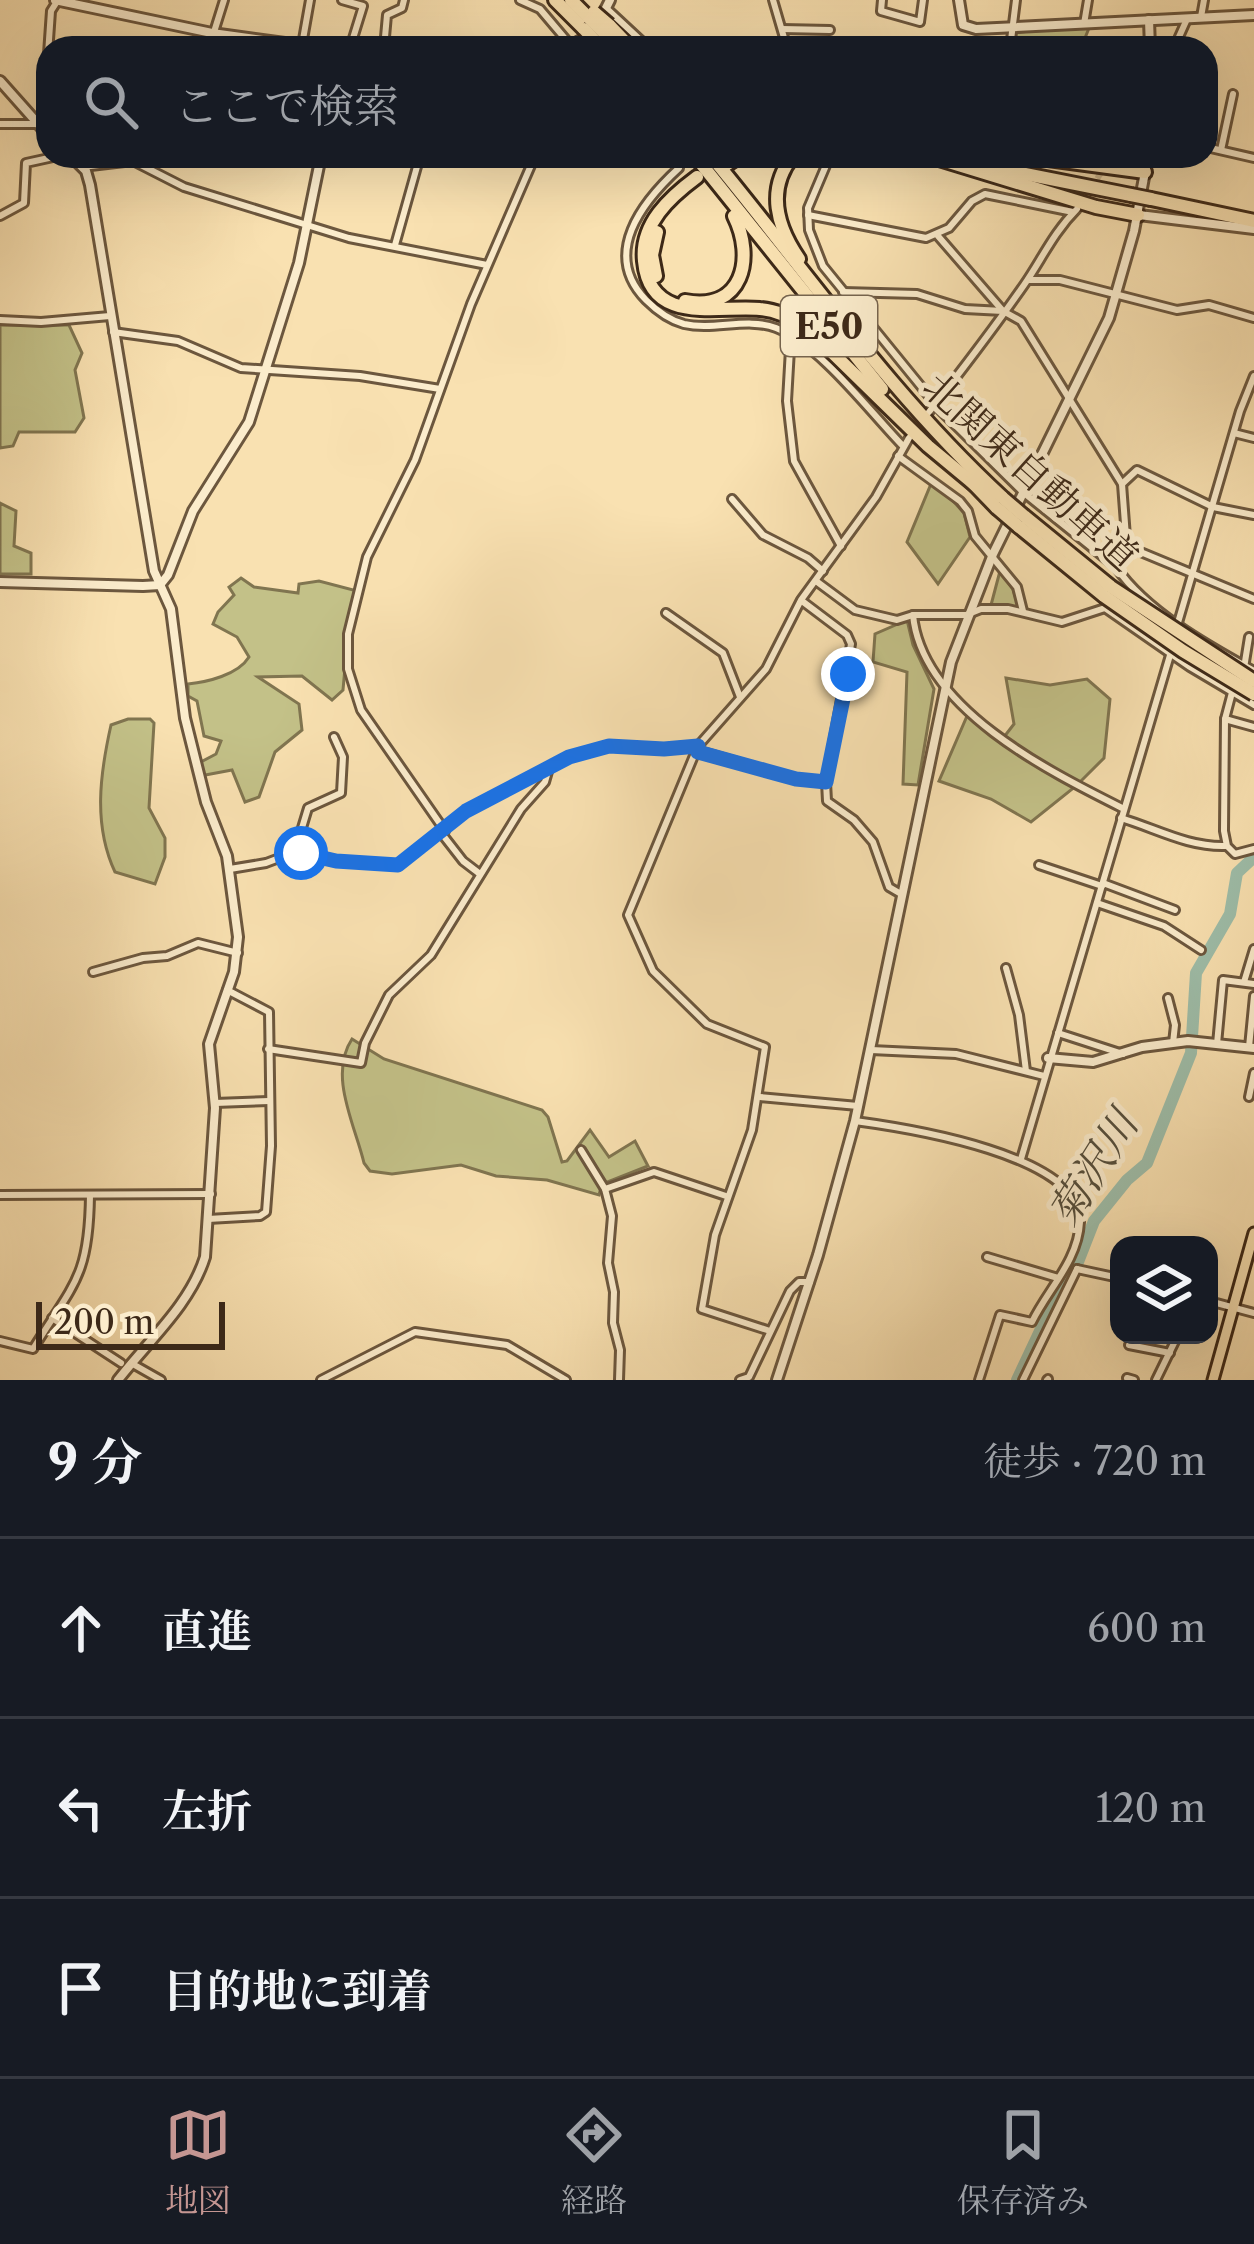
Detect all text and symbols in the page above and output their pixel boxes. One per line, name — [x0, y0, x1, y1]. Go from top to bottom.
search box — [36, 36, 1218, 168]
icon: search — [78, 69, 144, 135]
text: ここで検索 — [174, 78, 399, 134]
road number: E50 — [781, 296, 877, 356]
street label: 北関東自動車道 — [913, 362, 1149, 580]
route end — [821, 647, 875, 701]
route start — [274, 826, 328, 880]
water label: 菊沢川 — [1038, 1097, 1151, 1235]
map controls — [1110, 1236, 1218, 1344]
button: layers — [1110, 1236, 1218, 1344]
scale bar — [36, 1296, 225, 1349]
text: 200 m — [54, 1302, 154, 1343]
text: 9 分 — [48, 1431, 142, 1493]
text: 徒歩 · 720 m — [983, 1437, 1206, 1485]
icon: ahead — [48, 1595, 114, 1661]
text: 直進 — [162, 1603, 252, 1659]
text: 600 m — [1087, 1604, 1206, 1652]
icon: left — [48, 1775, 114, 1841]
text: 左折 — [162, 1783, 252, 1839]
text: 120 m — [1096, 1784, 1206, 1832]
icon: arrive — [48, 1955, 114, 2021]
text: 目的地に到着 — [162, 1963, 432, 2019]
tab: 地図 — [165, 2102, 231, 2221]
tab: 経路 — [561, 2102, 627, 2221]
tab: 保存済み — [957, 2102, 1089, 2221]

